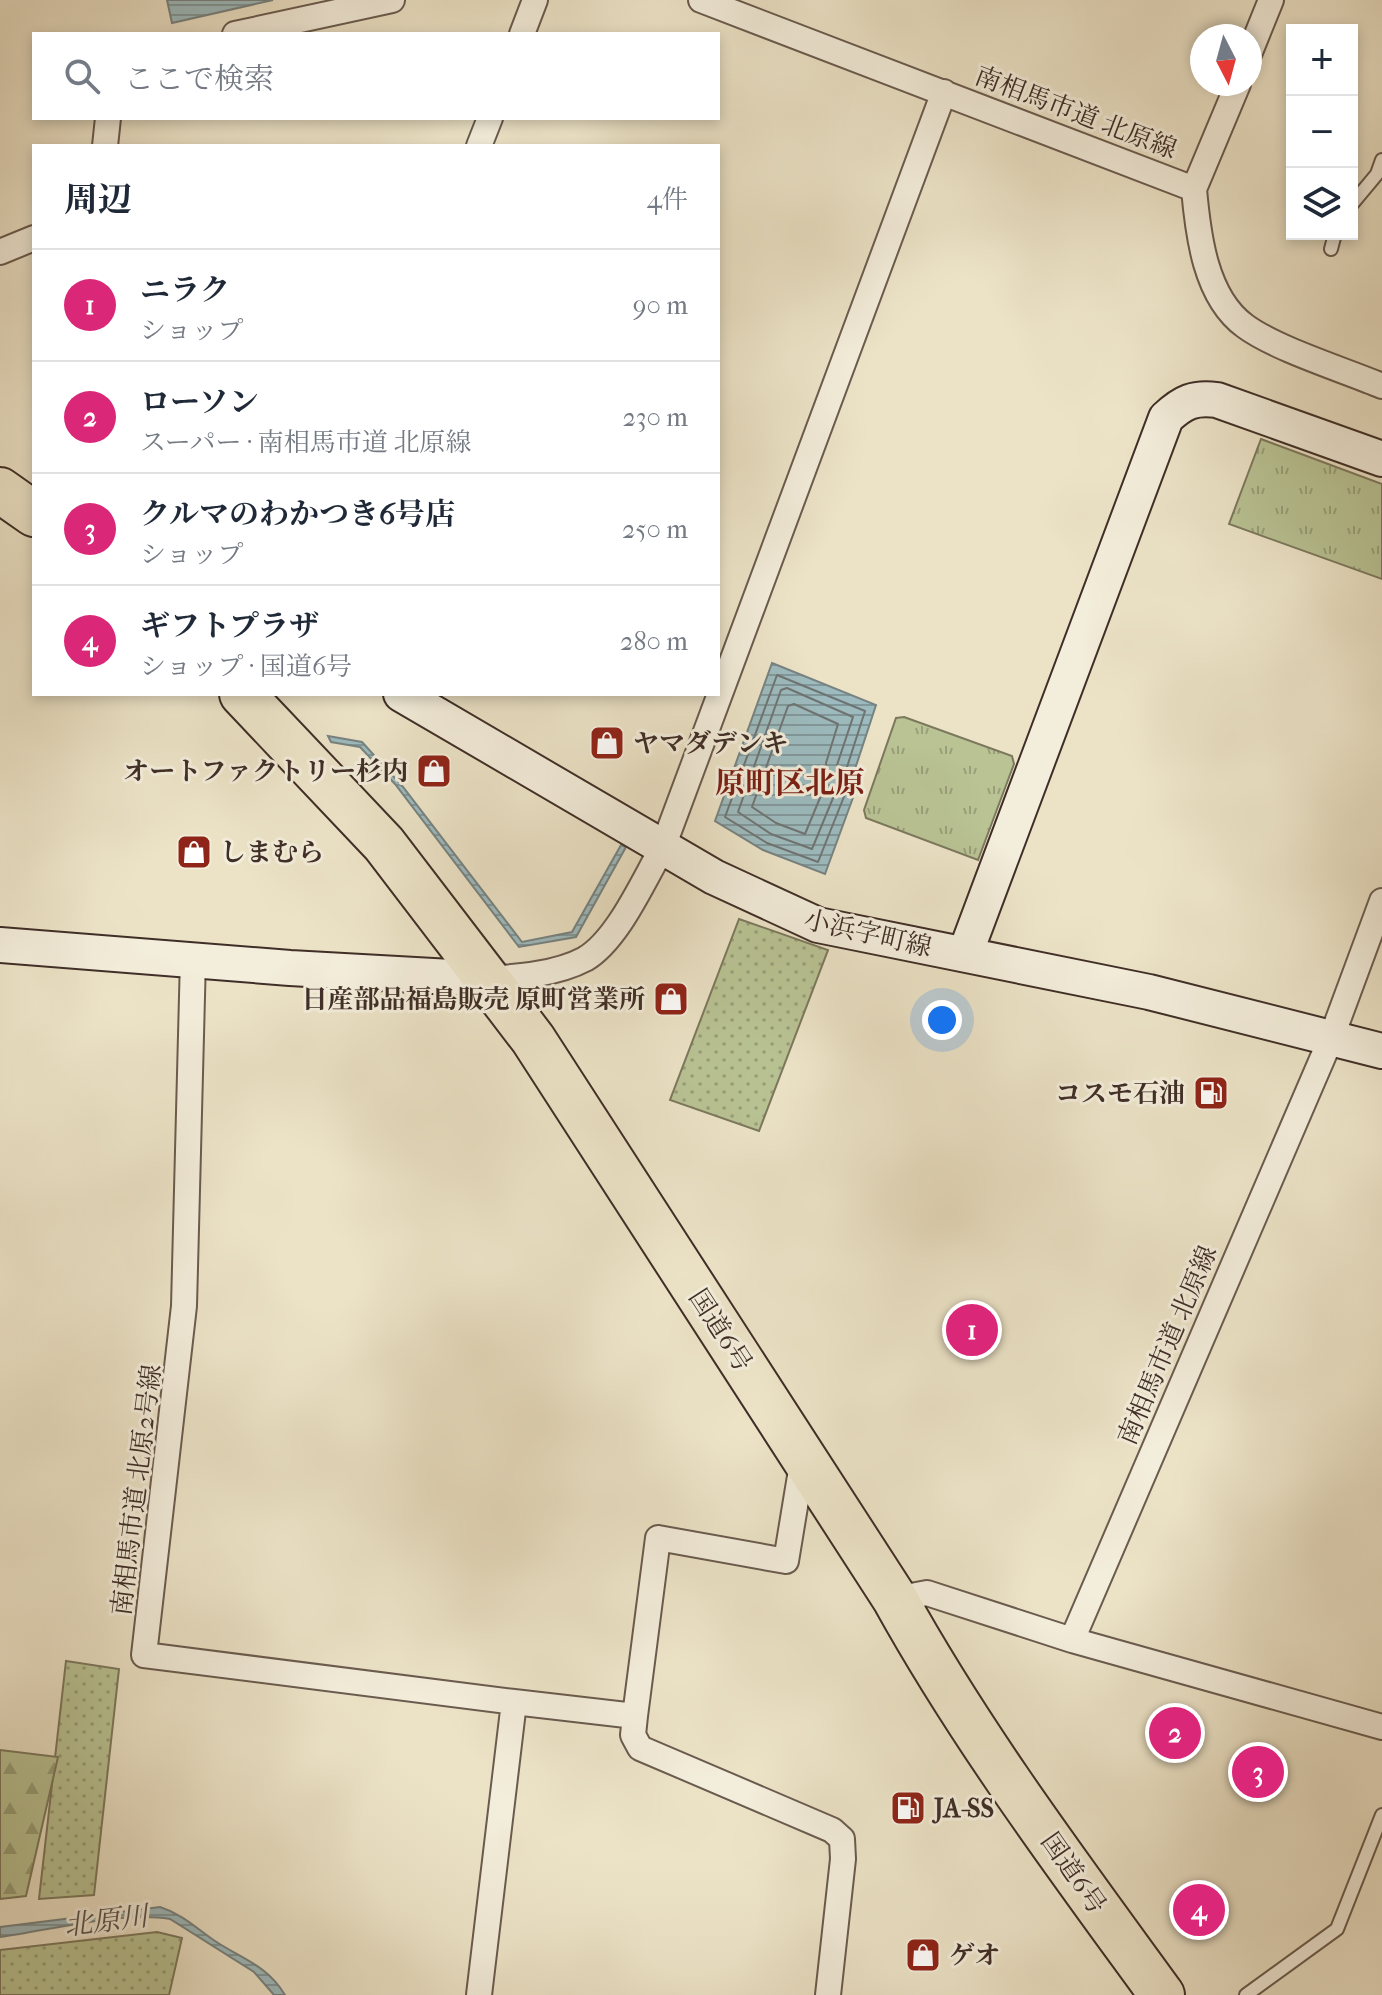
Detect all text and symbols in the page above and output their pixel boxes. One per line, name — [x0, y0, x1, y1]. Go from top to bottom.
north arrow — [1190, 24, 1262, 96]
map controls — [1286, 24, 1358, 240]
button: + — [1286, 24, 1358, 96]
search box — [32, 32, 720, 120]
icon: search — [60, 54, 104, 98]
street label: 南相馬市道 北原線 — [971, 60, 1181, 165]
text: ここで検索 — [124, 62, 274, 97]
button: − — [1286, 96, 1358, 168]
button: layers — [1286, 168, 1358, 240]
text: 周辺 — [64, 180, 132, 220]
text: 4件 — [647, 184, 688, 215]
text: ニラク — [140, 273, 230, 308]
text: 1 — [85, 290, 95, 321]
text: 90 m — [633, 290, 688, 321]
text: ショップ — [140, 315, 243, 346]
text: ローソン — [140, 385, 259, 420]
text: 2 — [83, 402, 97, 433]
text: 230 m — [622, 402, 688, 433]
text: スーパー · 南相馬市道 北原線 — [140, 427, 471, 458]
text: クルマのわかつき6号店 — [140, 497, 455, 532]
text: 3 — [85, 514, 95, 545]
text: 250 m — [622, 514, 688, 545]
text: ショップ — [140, 539, 243, 570]
text: ギフトプラザ — [140, 609, 319, 644]
text: 4 — [82, 626, 98, 657]
text: 280 m — [620, 626, 688, 657]
text: ショップ · 国道6号 — [140, 651, 352, 682]
shop icon: ヤマダデンキ — [588, 724, 626, 762]
place label: ヤマダデンキ — [633, 728, 788, 759]
shop icon: オートファクトリー杉内 — [415, 752, 453, 790]
place label: オートファクトリー杉内 — [123, 756, 408, 787]
district label: 原町区北原 — [715, 766, 865, 801]
shop icon: しまむら — [175, 833, 213, 871]
place label: しまむら — [220, 837, 324, 868]
street label: 小浜字町線 — [801, 904, 935, 963]
shop icon: 日産部品福島販売 原町営業所 — [652, 980, 690, 1018]
place label: 日産部品福島販売 原町営業所 — [301, 984, 645, 1015]
your location — [922, 1000, 962, 1040]
fuel station icon: コスモ石油 — [1192, 1074, 1230, 1112]
place label: コスモ石油 — [1055, 1078, 1185, 1109]
street label: 南相馬市道 北原線 — [1111, 1241, 1223, 1450]
street label: 国道6号 — [683, 1283, 759, 1377]
pin: 1 — [946, 1300, 998, 1360]
street label: 南相馬市道 北原2号線 — [106, 1363, 167, 1617]
pin: 2 — [1149, 1703, 1201, 1763]
pin: 3 — [1232, 1742, 1284, 1802]
fuel station icon: JA-SS — [889, 1789, 927, 1827]
place label: JA-SS — [931, 1793, 994, 1824]
street label: 国道6号 — [1034, 1827, 1113, 1920]
pin: 4 — [1173, 1880, 1225, 1940]
water label: 北原川 — [62, 1899, 153, 1942]
shop icon: ゲオ — [904, 1936, 942, 1974]
place label: ゲオ — [949, 1940, 1000, 1971]

